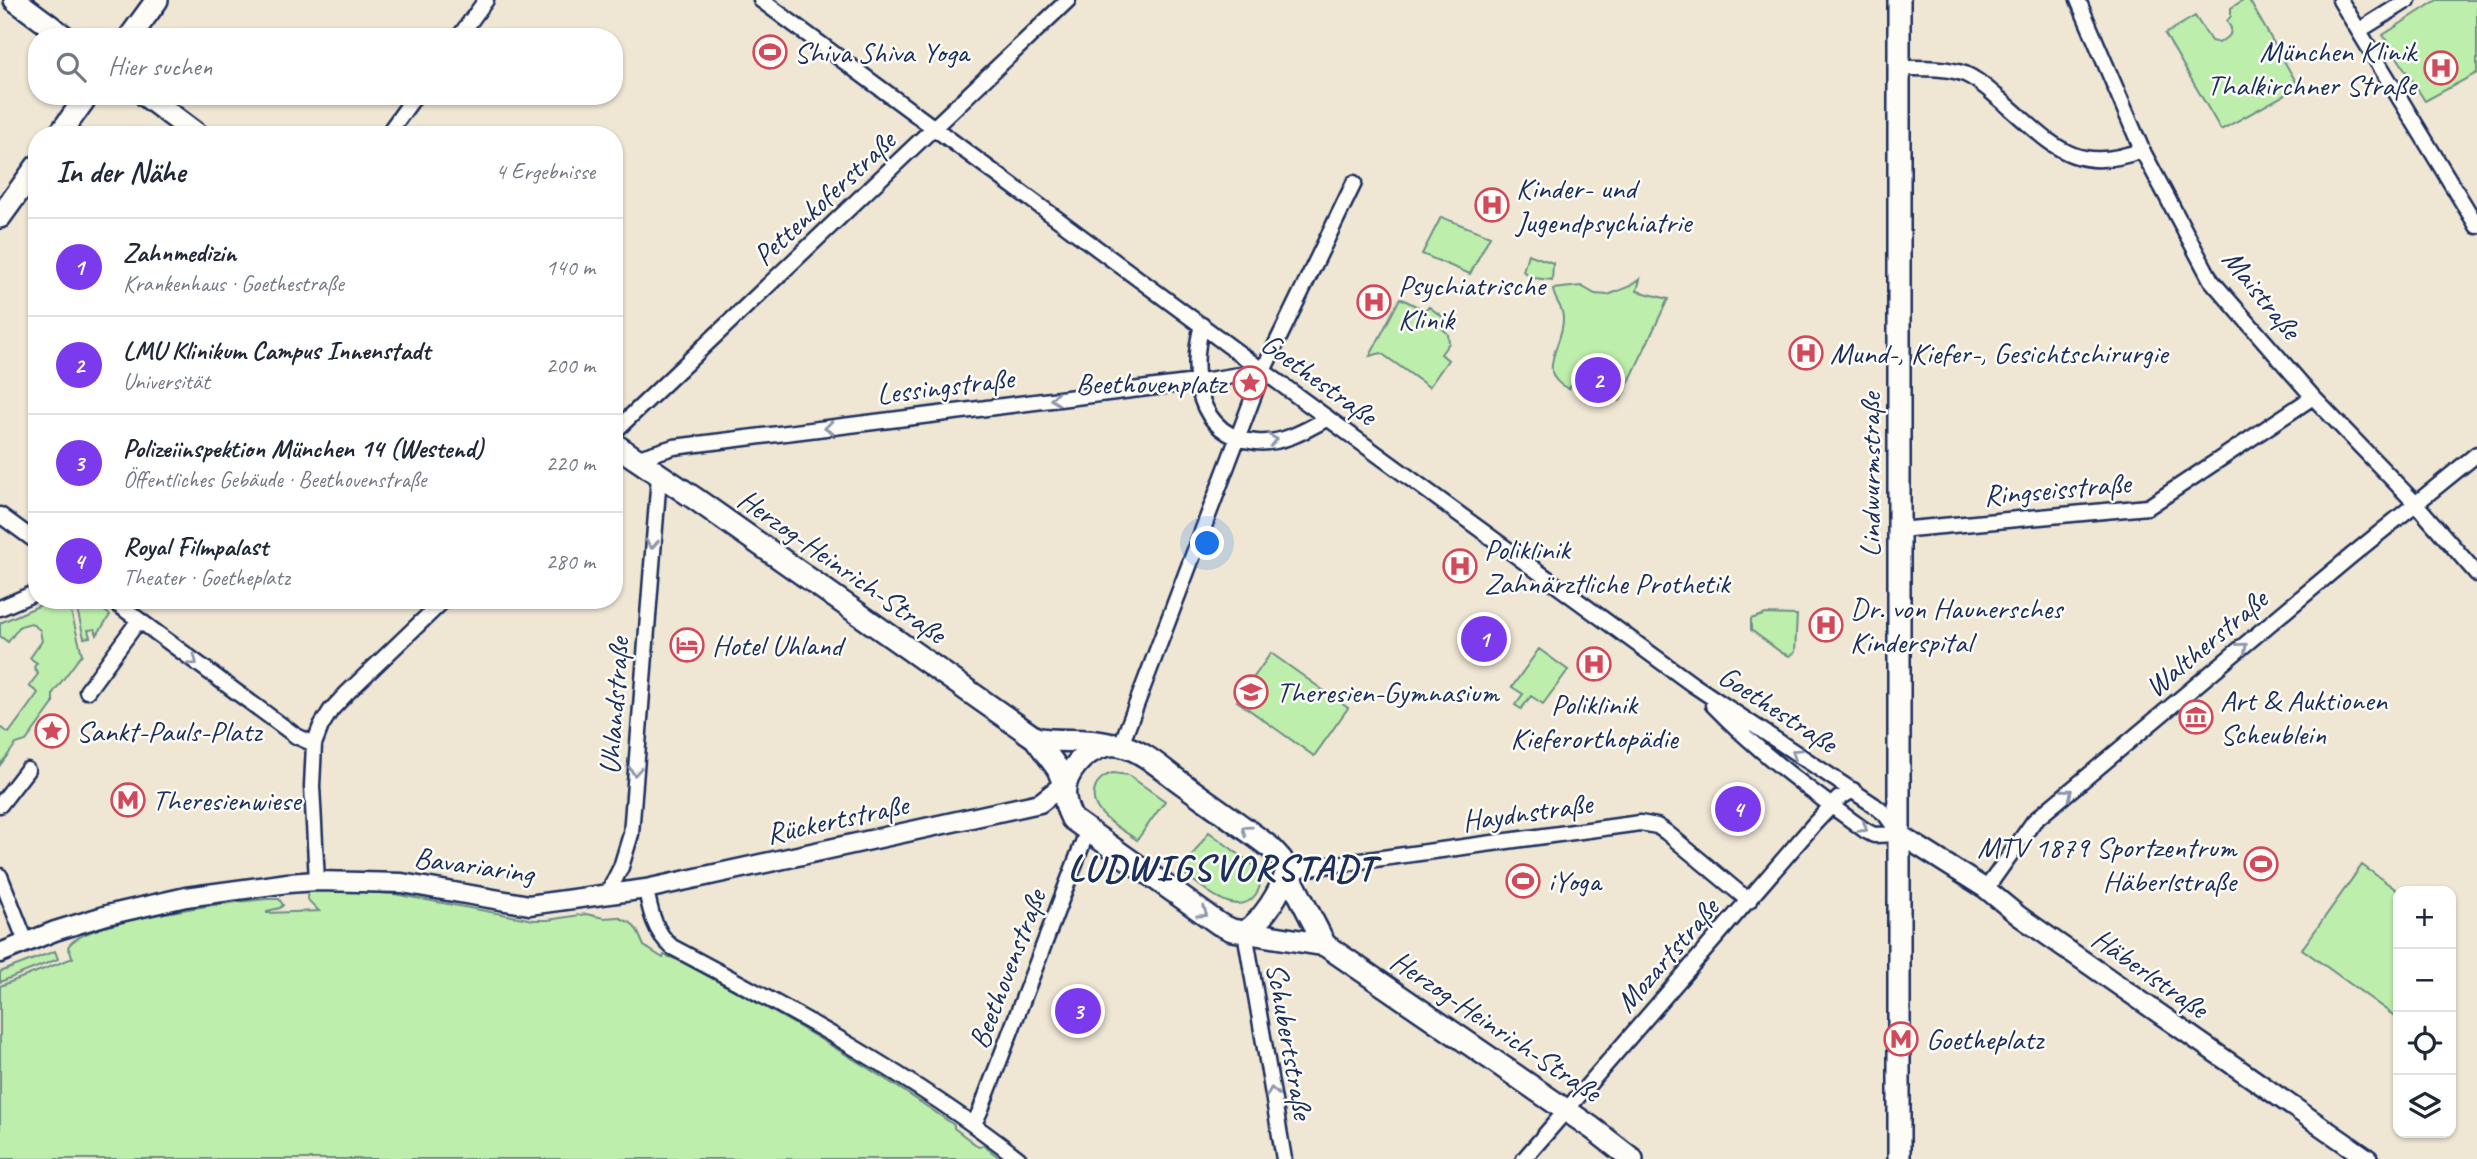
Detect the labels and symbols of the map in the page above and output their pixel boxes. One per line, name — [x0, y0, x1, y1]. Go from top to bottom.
place label: München Klinik Thalkirchner Straße — [2207, 32, 2418, 104]
sports icon: Shiva Shiva Yoga — [751, 33, 789, 71]
place label: Shiva Shiva Yoga — [794, 33, 971, 71]
hospital icon: München Klinik Thalkirchner Straße — [2422, 49, 2460, 87]
street label: Pettenkoferstraße — [745, 121, 905, 274]
place label: Kinder- und Jugendpsychiatrie — [1514, 169, 1693, 241]
hospital icon: Kinder- und Jugendpsychiatrie — [1473, 186, 1511, 224]
street label: Maistraße — [2214, 241, 2311, 349]
place label: Psychiatrische Klinik — [1398, 266, 1547, 338]
hospital icon: Psychiatrische Klinik — [1355, 283, 1393, 321]
street label: Goethestraße — [1254, 324, 1386, 435]
hospital icon: Mund-, Kiefer-, Gesichtschirurgie — [1787, 334, 1825, 372]
place label: Mund-, Kiefer-, Gesichtschirurgie — [1830, 334, 2170, 372]
pin: 2 — [1575, 354, 1621, 406]
street label: Lessingstraße — [874, 358, 1018, 413]
place label: Beethovenplatz — [1076, 364, 1229, 402]
place icon: Beethovenplatz — [1231, 364, 1269, 402]
street label: Lindwurmstraße — [1851, 390, 1889, 557]
one-way arrow — [1049, 391, 1061, 406]
one-way arrow — [824, 420, 835, 435]
one-way arrow — [1268, 433, 1279, 448]
street label: Ringseisstraße — [1982, 463, 2134, 514]
street label: Herzog-Heinrich-Straße — [730, 480, 955, 653]
your location — [1190, 526, 1224, 560]
place label: Poliklinik Zahnärztliche Prothetik — [1484, 530, 1732, 602]
one-way arrow — [645, 538, 660, 549]
hospital icon: Poliklinik Zahnärztliche Prothetik — [1441, 547, 1479, 585]
street label: Waltherstraße — [2137, 579, 2277, 705]
place label: Dr. von Haunersches Kinderspital — [1850, 589, 2065, 661]
hospital icon: Dr. von Haunersches Kinderspital — [1807, 606, 1845, 644]
pin: 1 — [1461, 613, 1507, 665]
hotel icon: Hotel Uhland — [668, 626, 706, 664]
place label: Hotel Uhland — [712, 626, 846, 664]
street label: Uhlandstraße — [590, 634, 638, 776]
one-way arrow — [2234, 643, 2247, 655]
hospital icon: Poliklinik Kieferorthopädie — [1575, 645, 1613, 683]
one-way arrow — [186, 653, 198, 665]
street label: Goethestraße — [1711, 657, 1846, 763]
school or university icon: Theresien-Gymnasium — [1232, 673, 1270, 711]
place label: Theresien-Gymnasium — [1276, 673, 1500, 711]
place label: Art & Auktionen Scheublein — [2220, 681, 2388, 753]
place label: Poliklinik Kieferorthopädie — [1510, 685, 1680, 757]
museum icon: Art & Auktionen Scheublein — [2177, 698, 2215, 736]
place icon: Sankt-Pauls-Platz — [33, 712, 71, 750]
place label: Sankt-Pauls-Platz — [76, 712, 263, 750]
one-way arrow — [1791, 749, 1804, 761]
one-way arrow — [628, 765, 643, 776]
metro station icon: Theresienwiese — [109, 781, 147, 819]
place label: Theresienwiese — [152, 781, 303, 819]
pin: 4 — [1715, 783, 1761, 835]
street label: Haydnstraße — [1460, 784, 1597, 840]
street label: Rückertstraße — [763, 785, 914, 853]
one-way arrow — [2060, 789, 2073, 801]
one-way arrow — [1855, 820, 1868, 832]
one-way arrow — [1241, 826, 1254, 838]
place label: MTV 1879 Sportzentrum Häberlstraße — [1977, 828, 2238, 900]
street label: Bavariaring — [412, 838, 538, 893]
district label: LUDWIGSVORSTADT — [1068, 844, 1382, 891]
sports icon: MTV 1879 Sportzentrum Häberlstraße — [2242, 845, 2280, 883]
sports icon: iYoga — [1504, 862, 1542, 900]
place label: iYoga — [1548, 862, 1603, 900]
street label: Beethovenstraße — [959, 882, 1055, 1054]
street label: Mozartstraße — [1607, 888, 1729, 1020]
one-way arrow — [1195, 905, 1208, 917]
street label: Häberlstraße — [2084, 919, 2217, 1028]
street label: Herzog-Heinrich-Straße — [1384, 942, 1610, 1112]
street label: Schubertstraße — [1258, 960, 1323, 1124]
pin: 3 — [1055, 985, 1101, 1037]
metro station icon: Goetheplatz — [1882, 1020, 1920, 1058]
place label: Goetheplatz — [1926, 1020, 2045, 1058]
one-way arrow — [1265, 1086, 1280, 1098]

